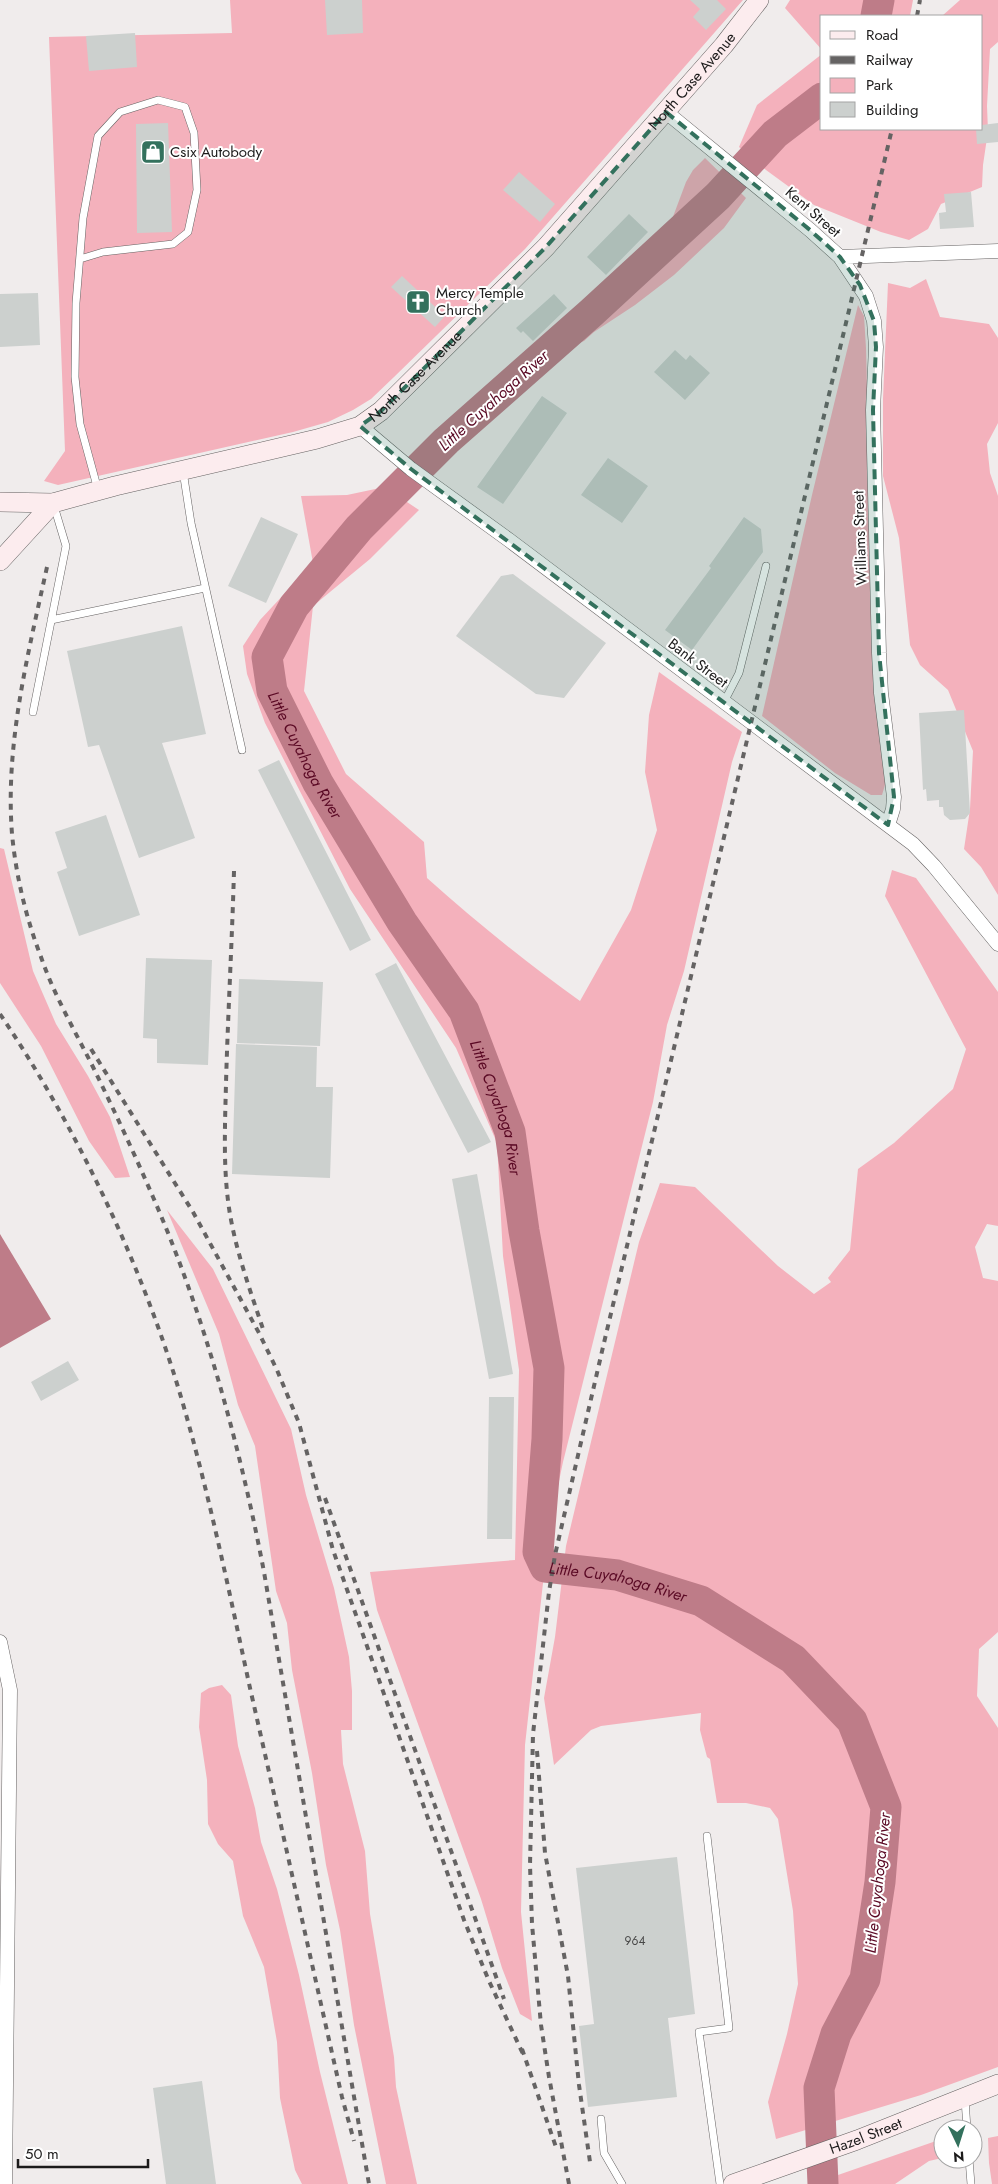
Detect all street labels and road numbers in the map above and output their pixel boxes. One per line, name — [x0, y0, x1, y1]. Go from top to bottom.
street label: North Case Avenue — [643, 27, 741, 135]
street label: Kent Street — [780, 182, 846, 243]
street label: North Case Avenue — [364, 325, 467, 428]
street label: Williams Street — [847, 490, 873, 586]
street label: Bank Street — [663, 633, 733, 693]
street label: Hazel Street — [826, 2112, 906, 2160]

